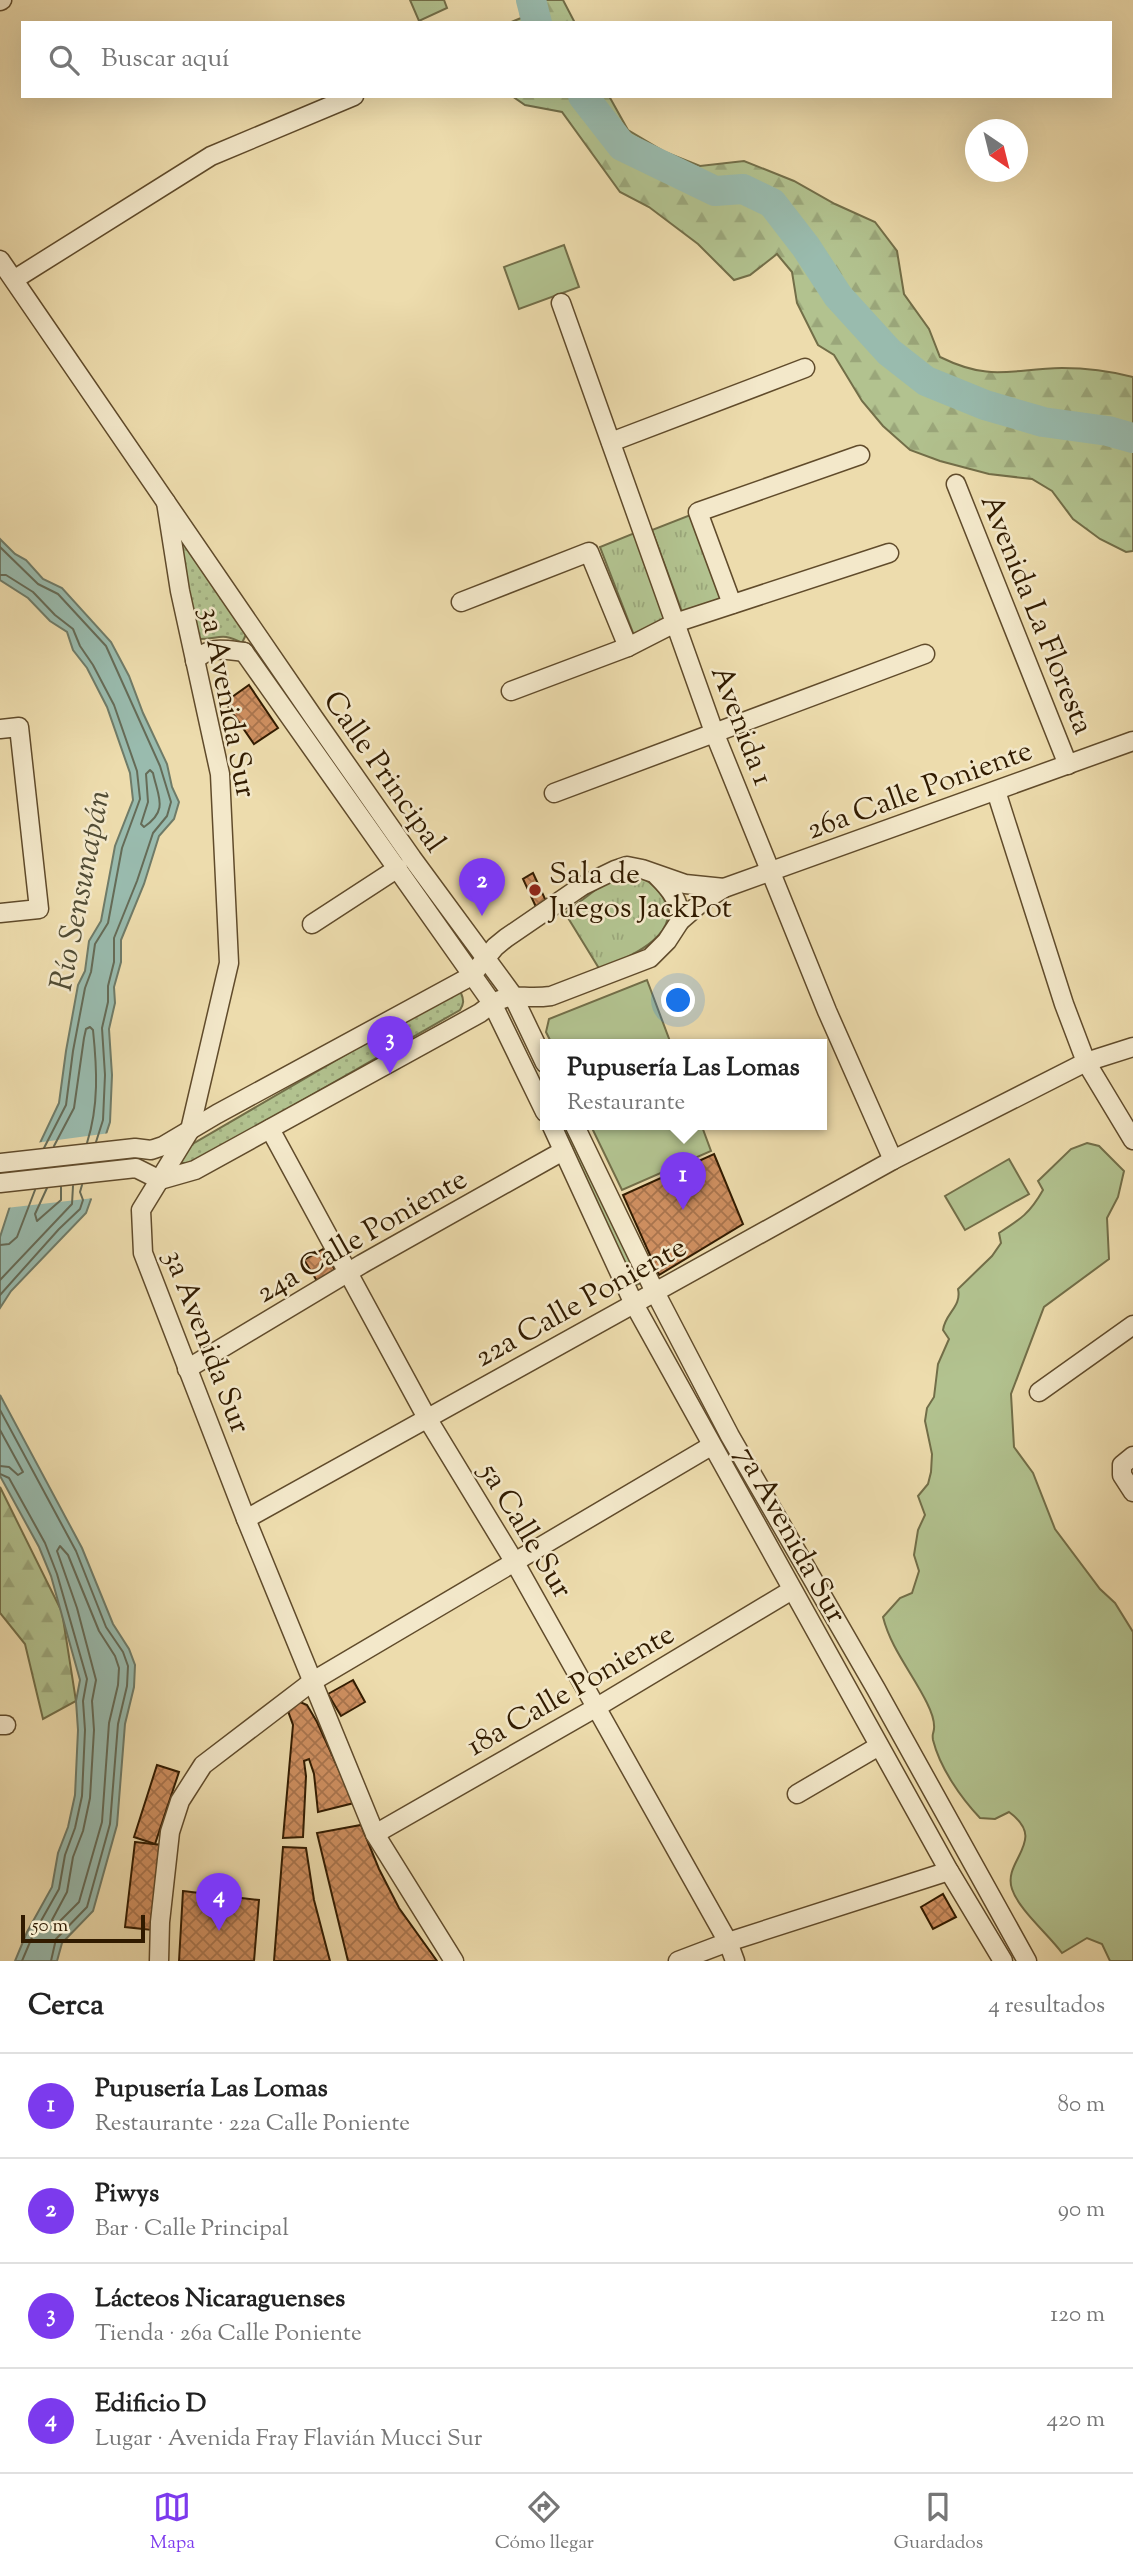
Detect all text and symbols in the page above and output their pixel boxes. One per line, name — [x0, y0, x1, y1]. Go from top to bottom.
search box — [21, 21, 1112, 98]
icon: search — [45, 41, 83, 79]
text: Buscar aquí — [101, 41, 230, 78]
north arrow — [965, 119, 1028, 182]
street label: Avenida La Floresta — [968, 489, 1104, 742]
street label: 3a Avenida Sur — [187, 603, 266, 802]
street label: Avenida 1 — [698, 660, 783, 792]
street label: Calle Principal — [311, 683, 455, 862]
street label: 26a Calle Poniente — [801, 731, 1039, 852]
water label: Río Sensunapán — [40, 786, 124, 995]
place label: Sala de Juegos JackPot — [547, 854, 732, 931]
pin: 2 — [459, 858, 505, 916]
marker: Sala de Juegos JackPot — [527, 882, 543, 898]
your location — [661, 983, 695, 1017]
pin: 3 — [367, 1016, 413, 1074]
popup — [540, 1039, 827, 1130]
text: Pupusería Las Lomas — [567, 1050, 800, 1087]
text: Restaurante — [567, 1087, 685, 1120]
pin: 1 — [660, 1152, 706, 1210]
street label: 24a Calle Poniente — [249, 1159, 476, 1315]
street label: 22a Calle Poniente — [467, 1227, 695, 1379]
street label: 3a Avenida Sur — [151, 1244, 260, 1440]
street label: 7a Avenida Sur — [723, 1439, 856, 1632]
street label: 5a Calle Sur — [466, 1454, 582, 1607]
street label: 18a Calle Poniente — [459, 1614, 683, 1768]
pin: 4 — [196, 1873, 242, 1931]
scale bar — [21, 1912, 145, 1944]
text: 50 m — [32, 1913, 68, 1940]
text: Cerca — [28, 1985, 104, 2028]
text: 4 resultados — [988, 1990, 1105, 2023]
text: Pupusería Las Lomas — [95, 2071, 328, 2108]
text: 1 — [47, 2089, 55, 2122]
text: 80 m — [1057, 2089, 1105, 2122]
text: Restaurante · 22a Calle Poniente — [95, 2108, 410, 2141]
text: Piwys — [95, 2176, 159, 2213]
text: 2 — [46, 2194, 56, 2227]
text: 90 m — [1058, 2194, 1105, 2227]
text: Bar · Calle Principal — [95, 2213, 289, 2246]
text: Lácteos Nicaraguenses — [95, 2281, 345, 2318]
text: 3 — [46, 2299, 56, 2332]
text: 120 m — [1050, 2299, 1105, 2332]
text: Tienda · 26a Calle Poniente — [95, 2318, 362, 2351]
text: Edificio D — [95, 2386, 206, 2423]
text: 4 — [45, 2404, 57, 2437]
text: 420 m — [1047, 2404, 1105, 2437]
text: Lugar · Avenida Fray Flavián Mucci Sur — [95, 2423, 482, 2456]
tab: Mapa — [150, 2488, 195, 2557]
tab: Cómo llegar — [495, 2488, 594, 2557]
tab: Guardados — [893, 2488, 983, 2557]

